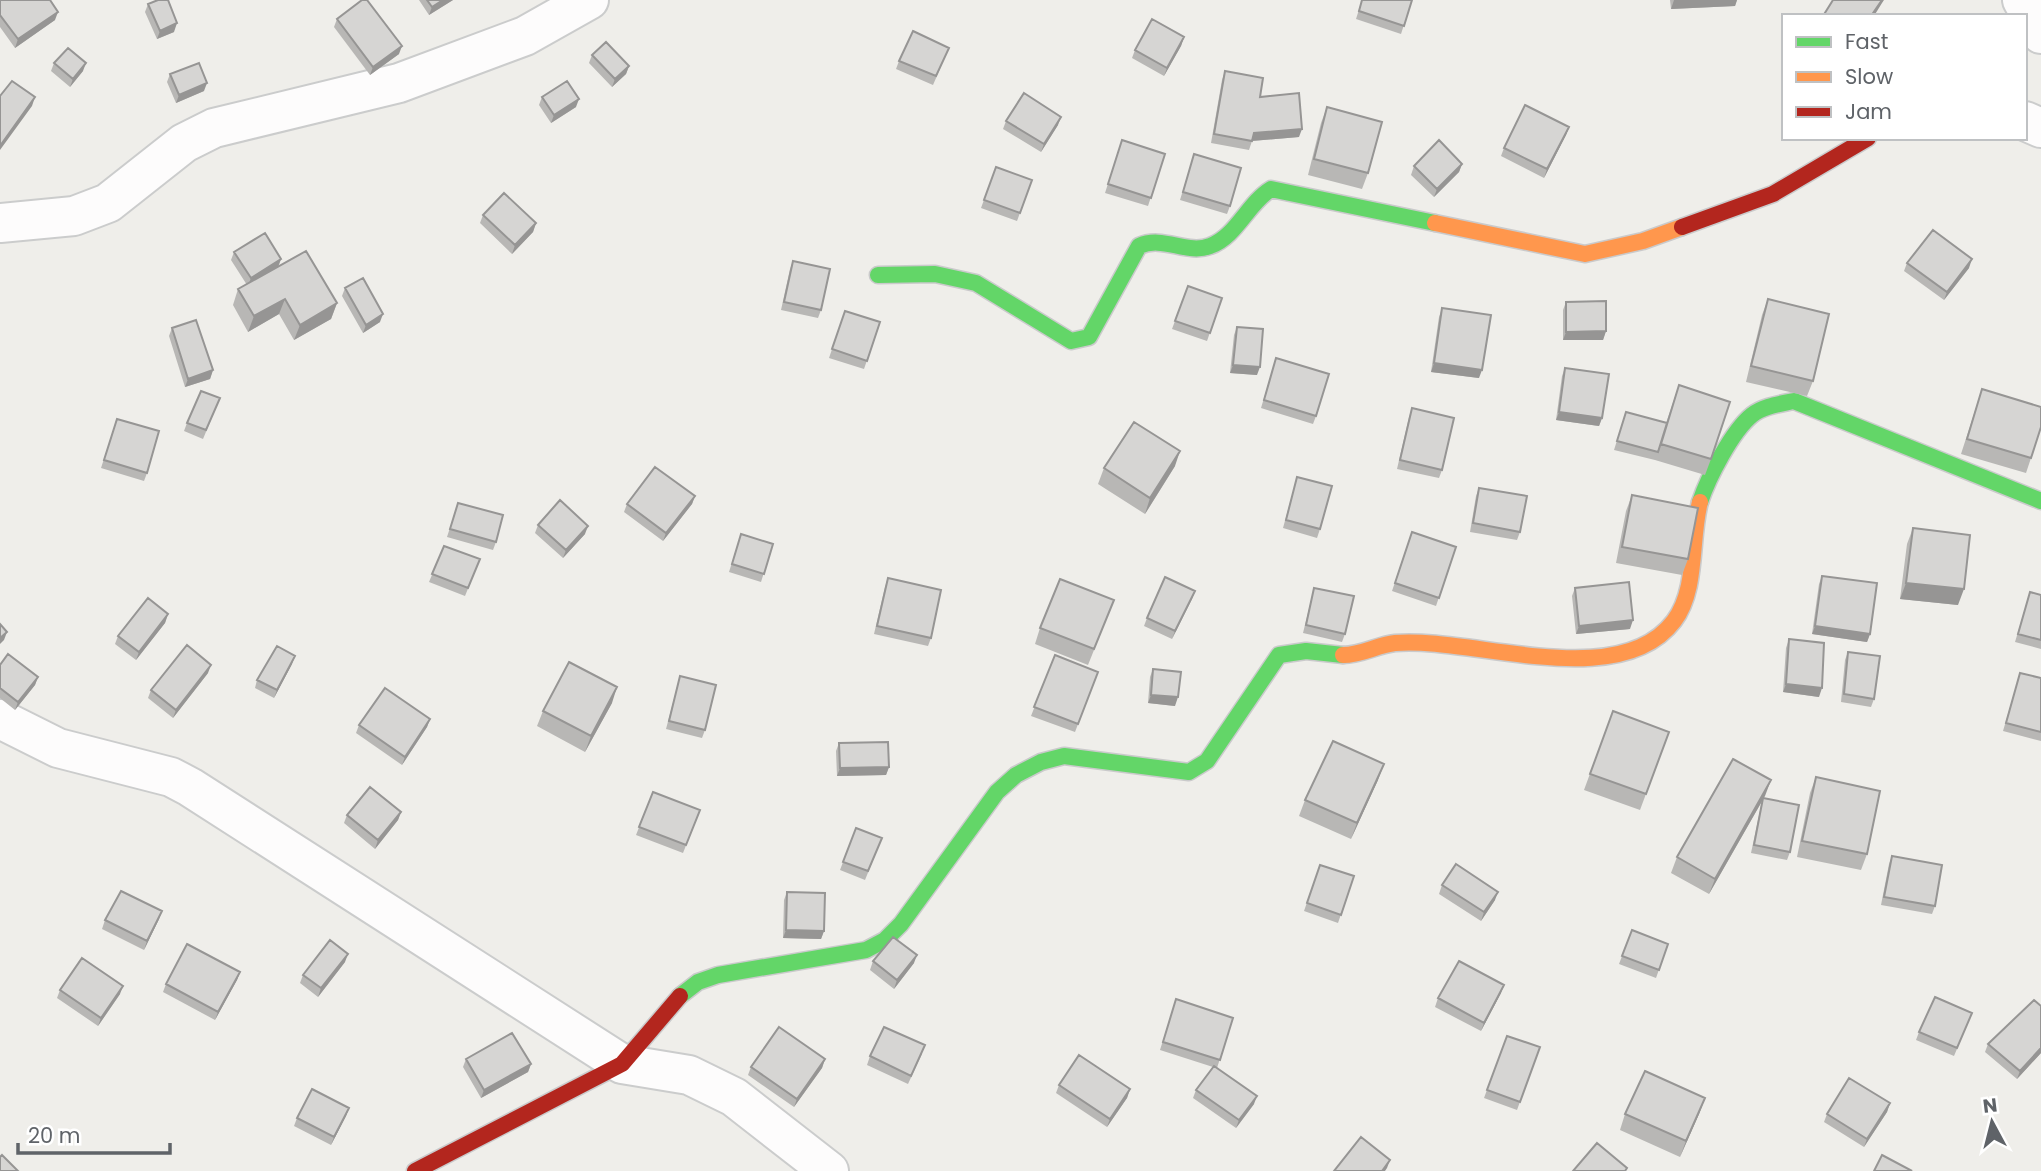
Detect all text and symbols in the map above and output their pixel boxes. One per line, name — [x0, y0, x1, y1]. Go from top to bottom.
legend — [1782, 14, 2027, 140]
text: Fast — [1845, 27, 1888, 56]
text: Slow — [1845, 62, 1893, 91]
text: Jam — [1845, 97, 1892, 126]
north arrow — [1957, 1087, 2027, 1157]
text: N — [1981, 1091, 1999, 1120]
scale bar — [18, 1112, 170, 1156]
text: 20 m — [28, 1121, 81, 1150]

